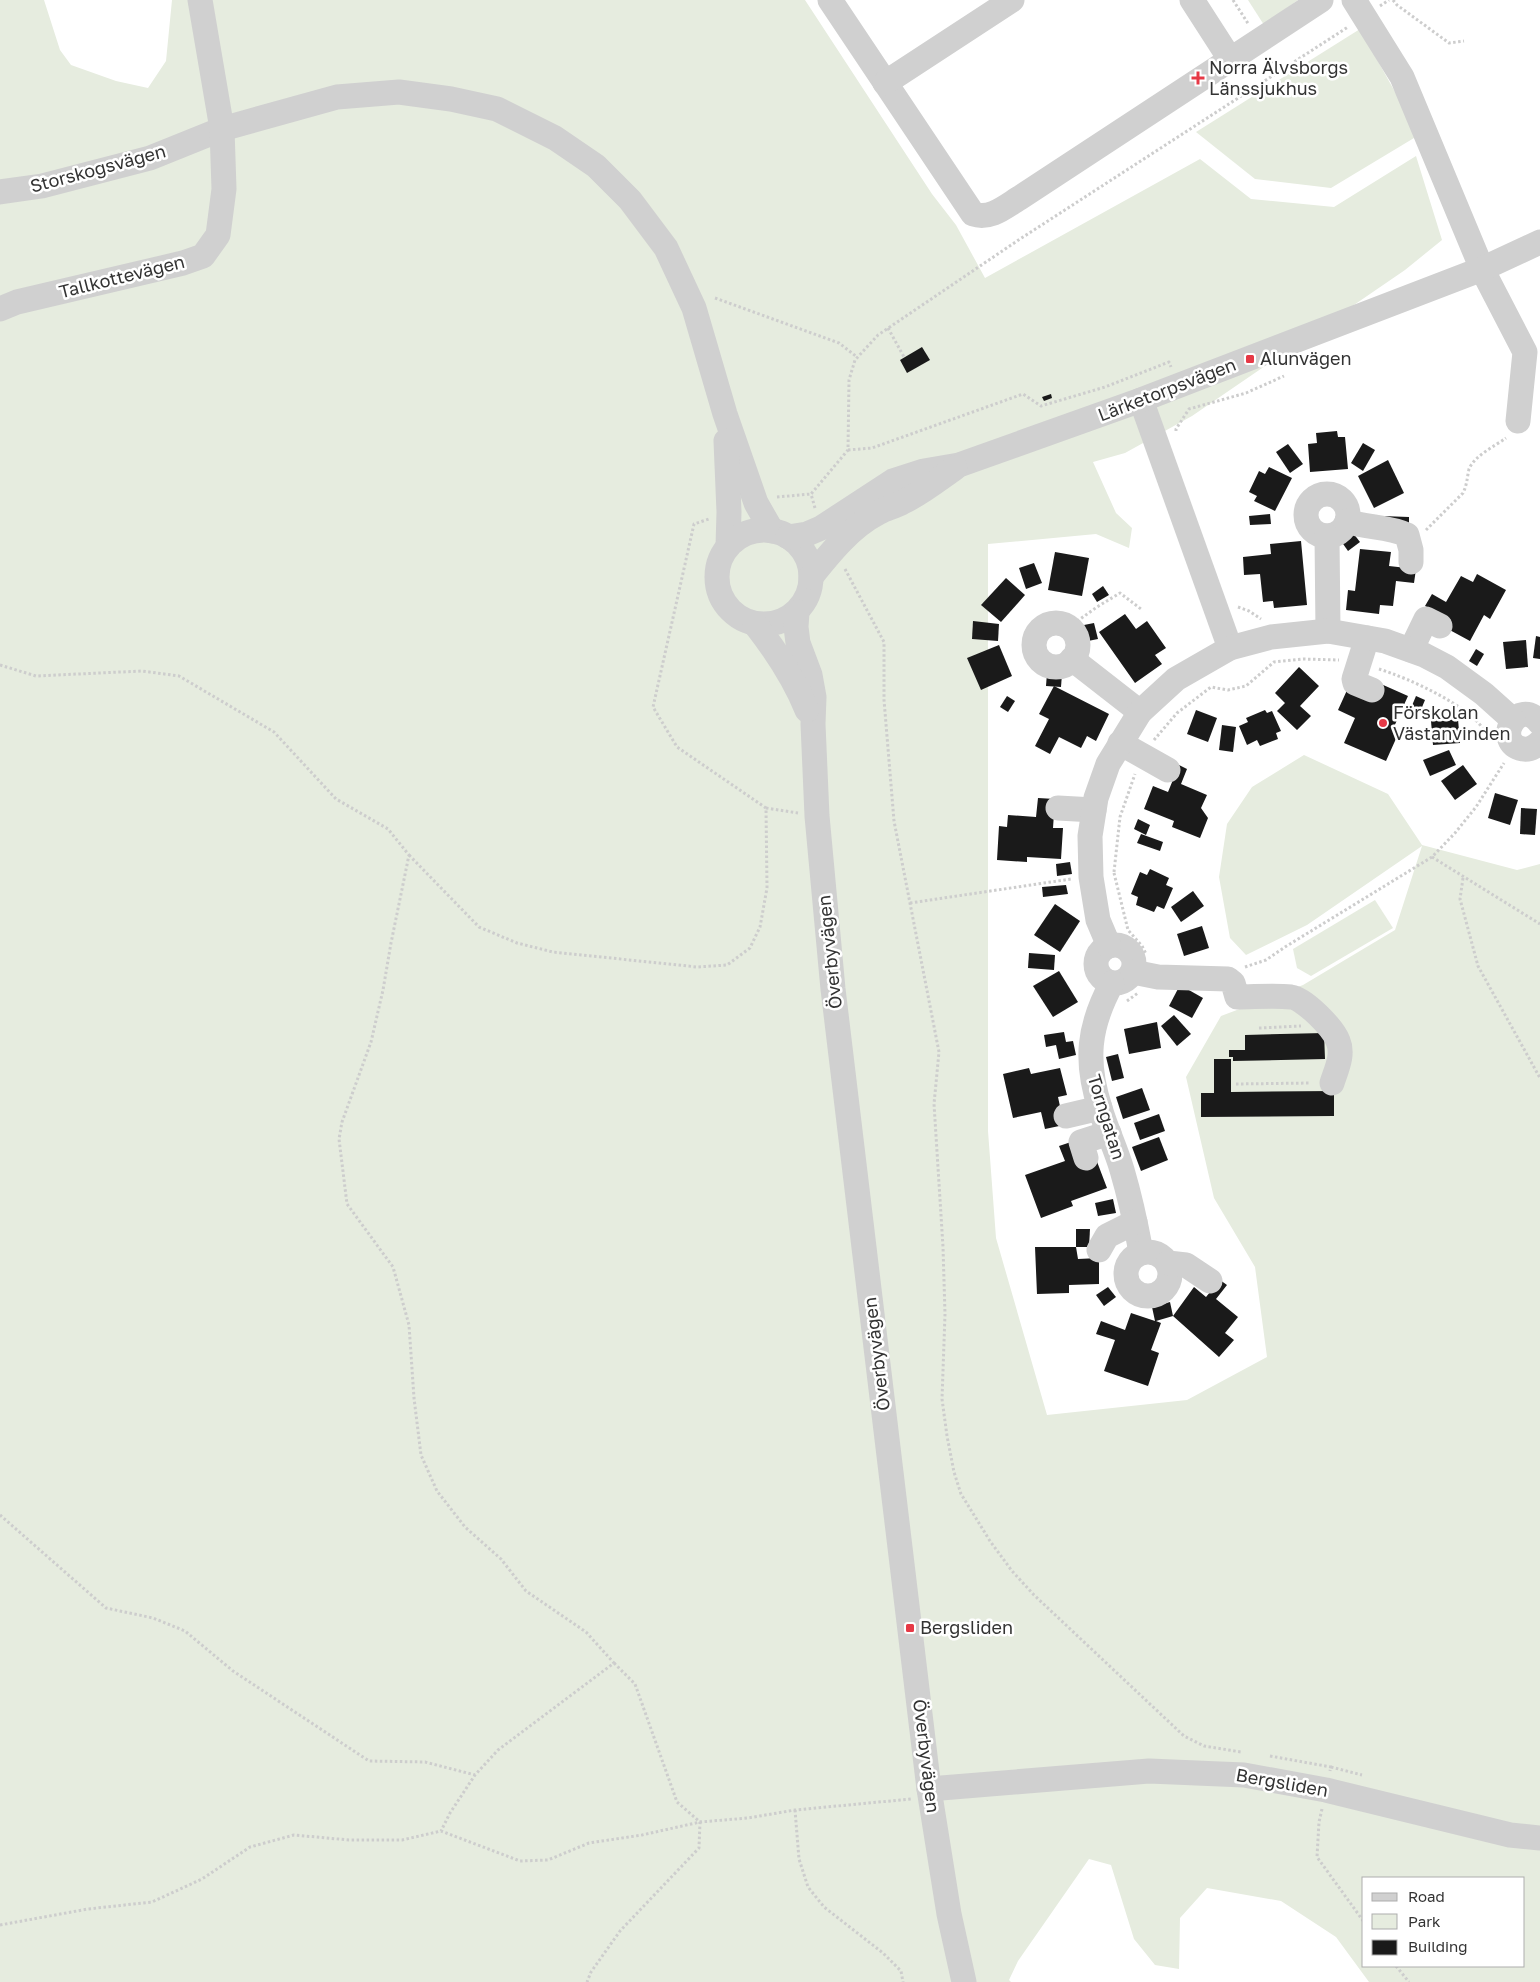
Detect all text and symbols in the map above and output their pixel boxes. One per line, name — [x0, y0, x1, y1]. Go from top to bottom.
place label: Norra Älvsborgs Länssjukhus — [1209, 56, 1348, 99]
marker: Norra Älvsborgs Länssjukhus — [1191, 71, 1205, 85]
street label: Storskogsvägen — [28, 139, 168, 197]
street label: Tallkottevägen — [57, 250, 187, 302]
place label: Alunvägen — [1260, 347, 1352, 369]
street label: Lärketorpsvägen — [1095, 353, 1239, 425]
marker: Alunvägen — [1244, 353, 1256, 365]
place label: Förskolan Västanvinden — [1393, 701, 1511, 744]
marker: Förskolan Västanvinden — [1377, 717, 1389, 729]
street label: Överbyvägen — [812, 894, 846, 1010]
street label: Torngatan — [1084, 1071, 1130, 1162]
street label: Överbyvägen — [858, 1296, 894, 1412]
place label: Bergsliden — [920, 1616, 1013, 1638]
marker: Bergsliden — [904, 1622, 916, 1634]
street label: Överbyvägen — [909, 1698, 945, 1814]
street label: Bergsliden — [1234, 1763, 1330, 1801]
legend — [1362, 1877, 1525, 1967]
text: Road — [1408, 1887, 1445, 1905]
text: Park — [1408, 1912, 1441, 1930]
text: Building — [1408, 1937, 1468, 1955]

